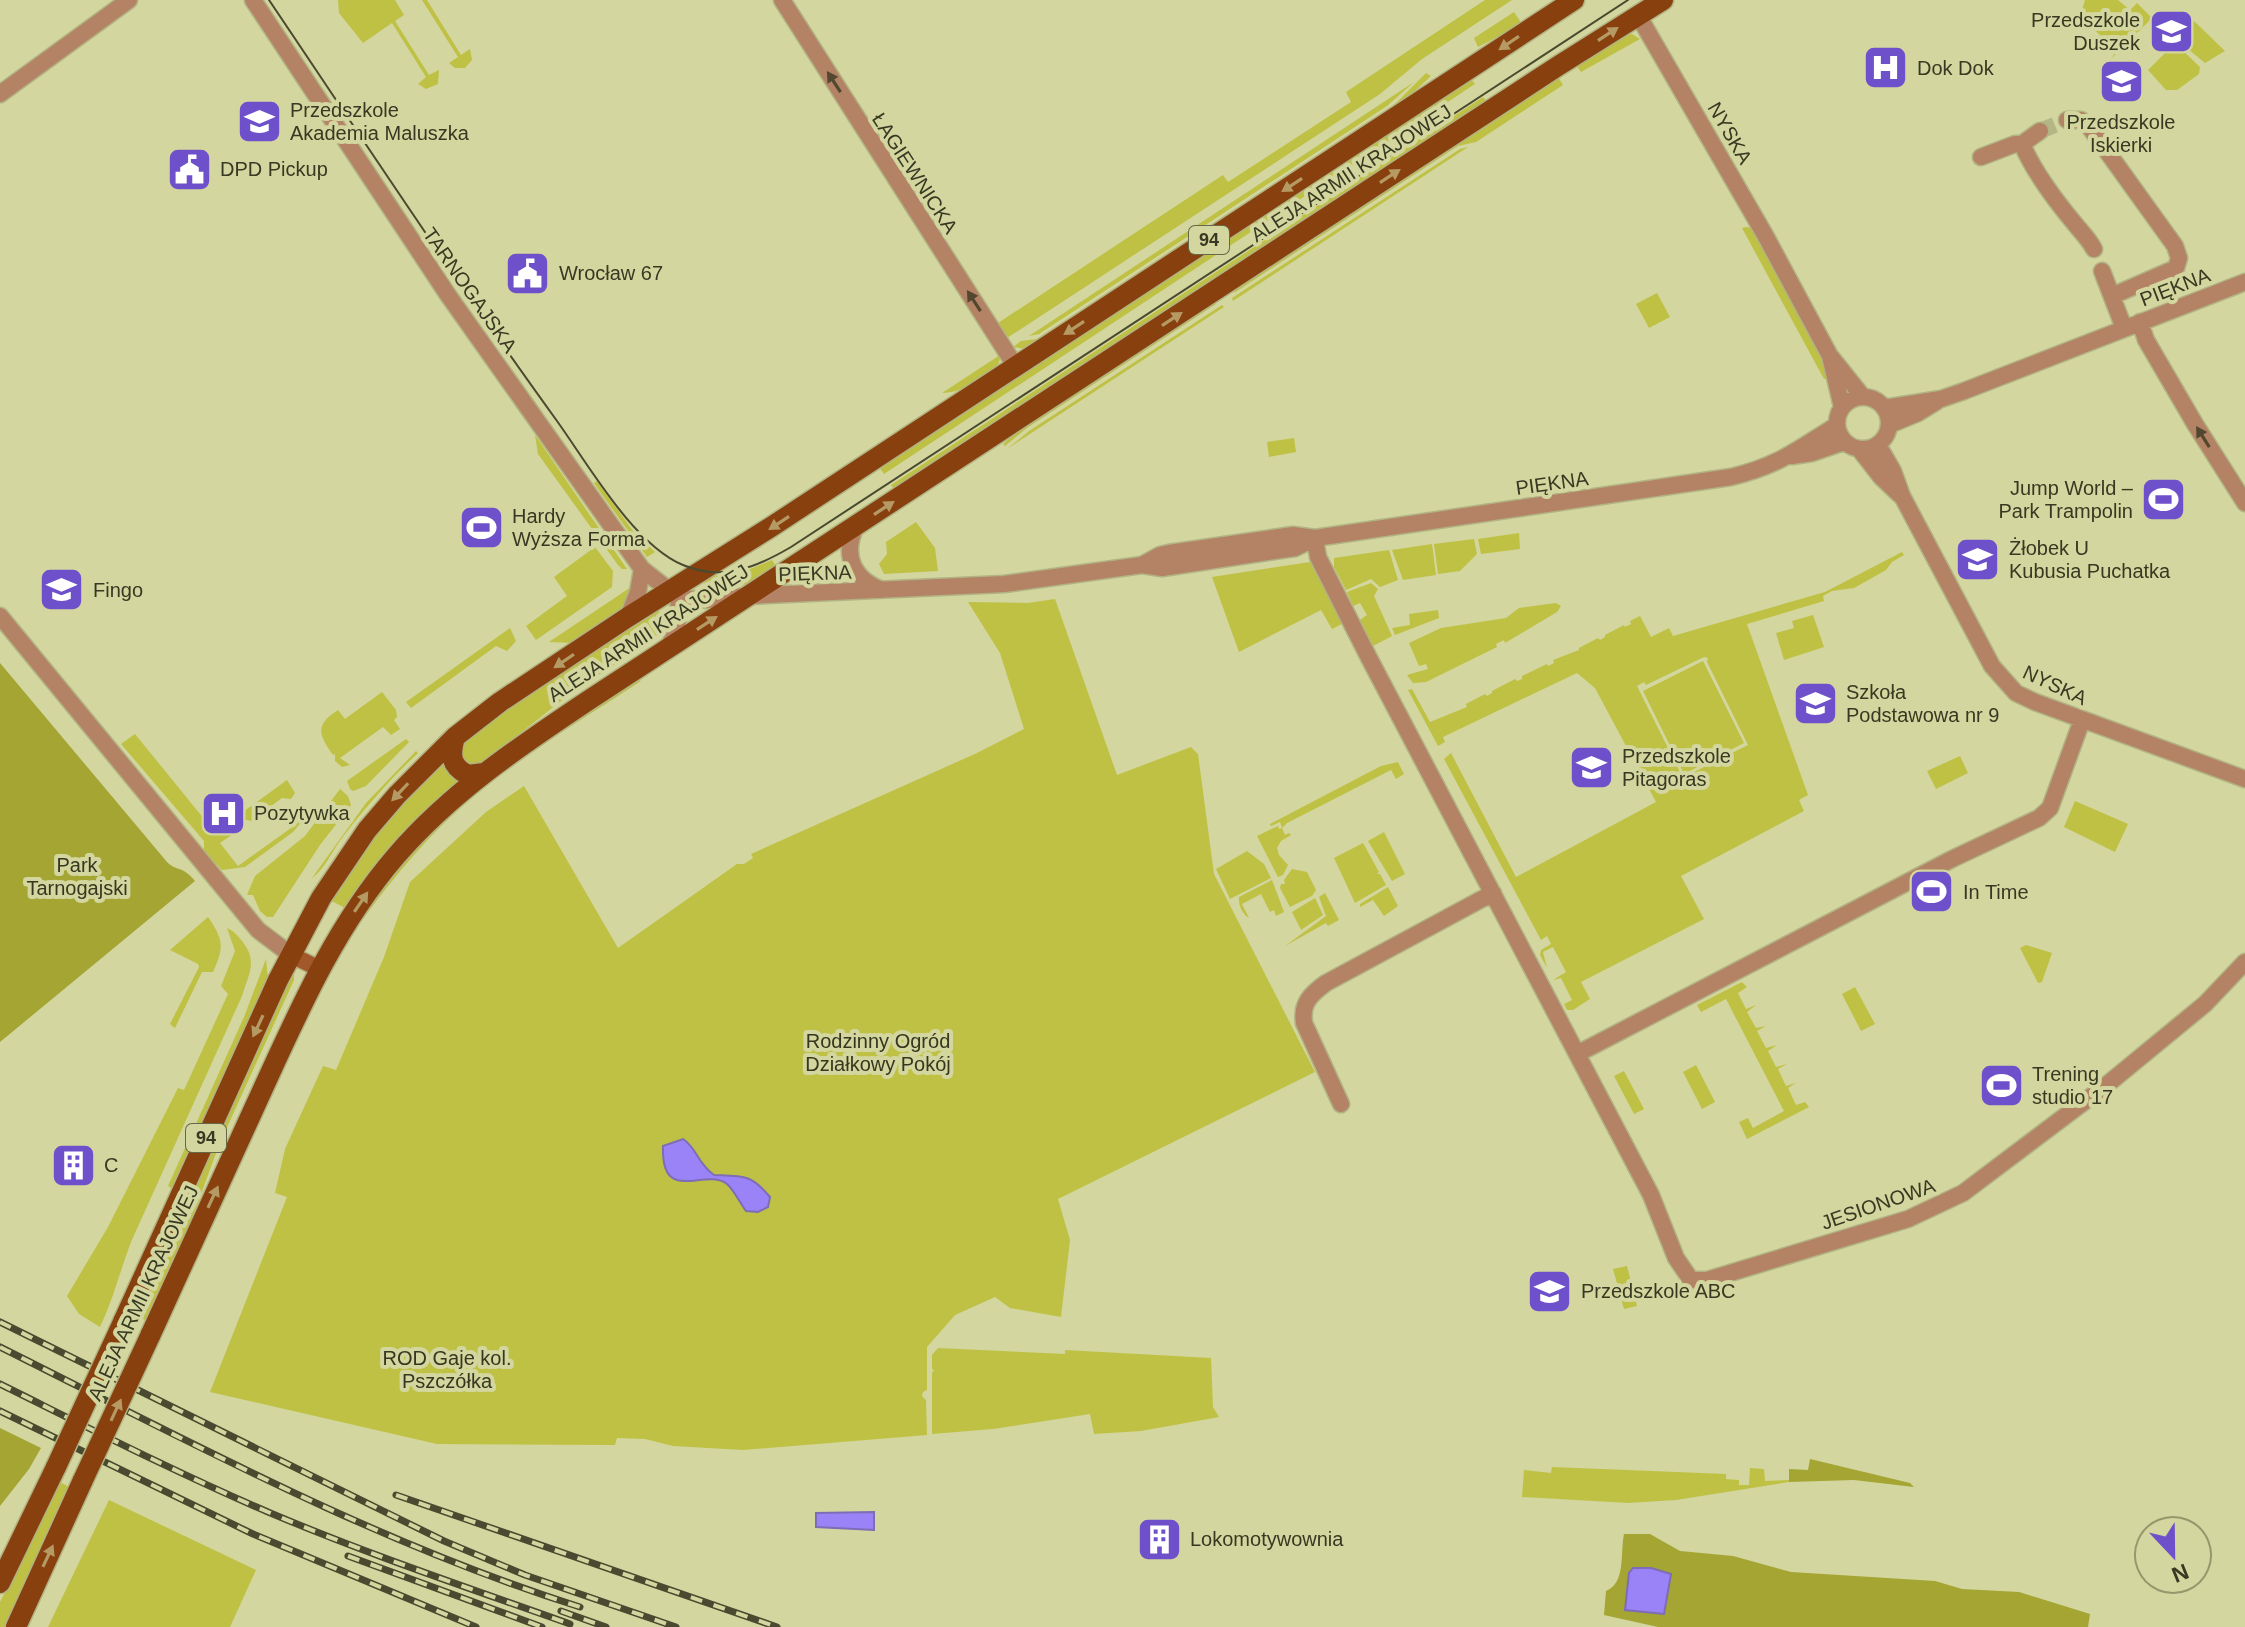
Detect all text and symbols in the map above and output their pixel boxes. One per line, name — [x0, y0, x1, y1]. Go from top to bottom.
school or university icon: Przedszkole Duszek — [2147, 8, 2195, 56]
place label: Przedszkole Duszek — [2031, 9, 2141, 54]
one-way arrow — [1597, 27, 1618, 42]
one-way arrow — [1498, 35, 1520, 49]
hospital icon: Dok Dok — [1862, 44, 1910, 92]
place label: Dok Dok — [1917, 57, 1995, 79]
school or university icon: Przedszkole Iskierki — [2097, 58, 2145, 106]
one-way arrow — [827, 71, 841, 93]
school or university icon: Przedszkole Akademia Maluszka — [235, 98, 283, 146]
street label: NYSKA — [1704, 98, 1757, 168]
place label: Przedszkole Akademia Maluszka — [290, 99, 470, 144]
street label: ALEJA ARMII KRAJOWEJ — [1247, 100, 1455, 246]
street label: ŁAGIEWNICKA — [868, 109, 962, 238]
place label: Przedszkole Iskierki — [2067, 111, 2175, 156]
public building icon: DPD Pickup — [165, 145, 213, 193]
place label: DPD Pickup — [220, 158, 328, 180]
one-way arrow — [1379, 170, 1401, 184]
one-way arrow — [1281, 178, 1303, 192]
street label: TARNOGAJSKA — [419, 223, 522, 357]
road number: 94 — [1189, 226, 1229, 254]
public building icon: Wrocław 67 — [504, 249, 552, 297]
place label: Wrocław 67 — [559, 262, 663, 284]
street label: PIĘKNA — [2137, 263, 2214, 310]
one-way arrow — [967, 290, 981, 312]
one-way arrow — [1162, 311, 1183, 326]
one-way arrow — [1064, 320, 1085, 335]
one-way arrow — [2196, 426, 2210, 448]
street label: PIĘKNA — [1514, 467, 1591, 499]
sports icon: Jump World – Park Trampolin — [2140, 475, 2188, 523]
place label: Jump World – Park Trampolin — [1999, 477, 2134, 522]
one-way arrow — [873, 501, 895, 515]
sports icon: Hardy Wyższa Forma — [457, 503, 505, 551]
place label: Hardy Wyższa Forma — [512, 505, 646, 550]
one-way arrow — [768, 515, 789, 530]
school or university icon: Żłobek U Kubusia Puchatka — [1954, 536, 2002, 584]
place label: Żłobek U Kubusia Puchatka — [2009, 537, 2171, 582]
street label: ALEJA ARMII KRAJOWEJ — [544, 560, 752, 706]
street label: PIĘKNA — [778, 561, 853, 585]
school or university icon: Fingo — [38, 566, 86, 614]
place label: Fingo — [93, 579, 143, 601]
one-way arrow — [697, 616, 718, 631]
one-way arrow — [553, 653, 574, 668]
street label: NYSKA — [2020, 661, 2091, 710]
school or university icon: Szkoła Podstawowa nr 9 — [1791, 679, 1839, 727]
place label: Szkoła Podstawowa nr 9 — [1846, 681, 1999, 726]
school or university icon: Przedszkole Pitagoras — [1567, 744, 1615, 792]
place label: Przedszkole Pitagoras — [1622, 745, 1731, 790]
one-way arrow — [392, 782, 410, 801]
hospital icon: Pozytywka — [199, 789, 247, 837]
place label: Pozytywka — [254, 802, 350, 824]
park label: Park Tarnogajski — [26, 854, 128, 899]
sports icon: In Time — [1908, 868, 1956, 916]
place label: In Time — [1963, 881, 2029, 903]
one-way arrow — [353, 892, 368, 913]
one-way arrow — [251, 1014, 265, 1037]
park label: Rodzinny Ogród Działkowy Pokój — [805, 1030, 951, 1075]
sports icon: Trening studio 17 — [1977, 1062, 2025, 1110]
place label: Trening studio 17 — [2032, 1063, 2113, 1108]
road number: 94 — [186, 1124, 226, 1152]
building icon: C — [49, 1141, 97, 1189]
place label: C — [104, 1154, 118, 1176]
street label: JESIONOWA — [1818, 1174, 1939, 1234]
street label: ALEJA ARMII KRAJOWEJ — [83, 1182, 203, 1404]
one-way arrow — [206, 1185, 220, 1209]
school or university icon: Przedszkole ABC — [1526, 1267, 1574, 1315]
place label: Przedszkole ABC — [1581, 1280, 1736, 1302]
park label: ROD Gaje kol. Pszczółka — [383, 1347, 511, 1392]
one-way arrow — [109, 1398, 123, 1421]
building icon: Lokomotywownia — [1135, 1515, 1183, 1563]
north arrow — [2133, 1515, 2213, 1595]
place label: Lokomotywownia — [1190, 1528, 1344, 1550]
one-way arrow — [42, 1544, 55, 1568]
text: N — [2168, 1559, 2192, 1588]

